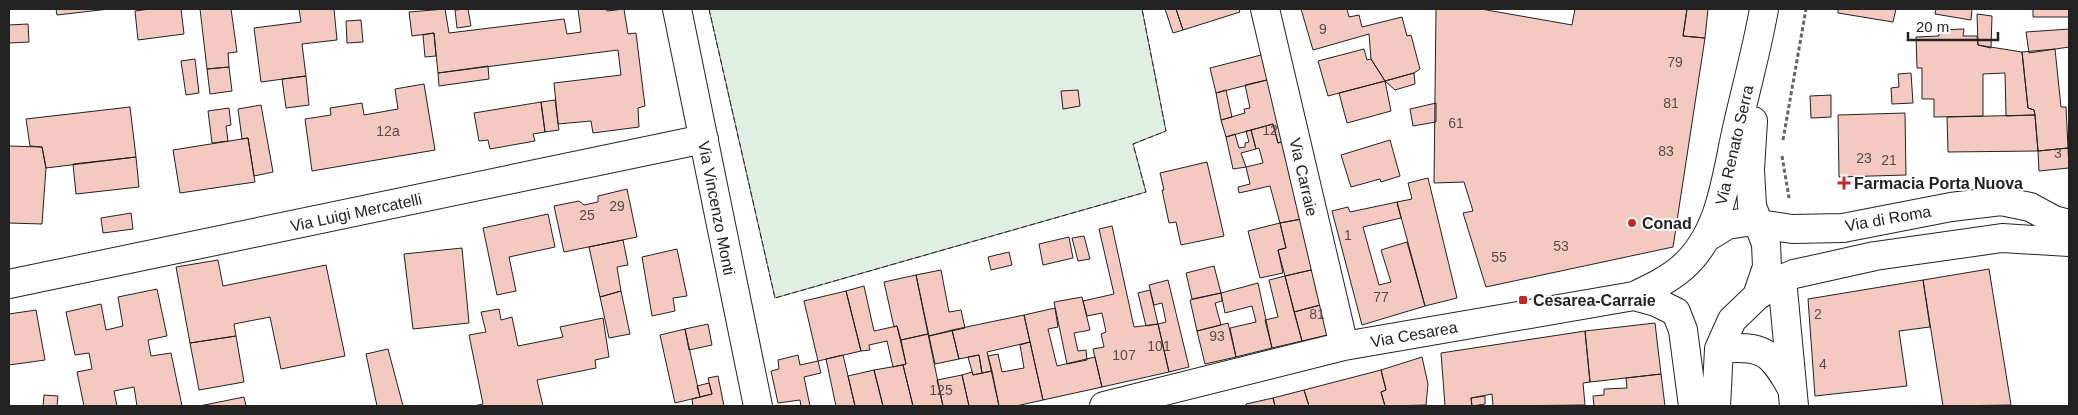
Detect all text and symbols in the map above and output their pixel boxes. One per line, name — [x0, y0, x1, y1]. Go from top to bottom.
scale bar — [1908, 10, 1998, 42]
text: 20 m — [1916, 18, 1949, 35]
house number: 9 — [1319, 21, 1327, 37]
house number: 79 — [1667, 54, 1683, 70]
street label: Via Renato Serra — [1712, 83, 1757, 207]
house number: 81 — [1663, 95, 1679, 111]
house number: 61 — [1448, 115, 1464, 131]
house number: 12 — [1262, 122, 1278, 138]
house number: 12a — [376, 123, 400, 139]
street label: Via Carraie — [1286, 136, 1321, 218]
street label: Via Vincenzo Monti — [695, 140, 738, 277]
house number: 83 — [1658, 143, 1674, 159]
house number: 3 — [2054, 145, 2062, 161]
house number: 23 — [1856, 150, 1872, 166]
house number: 21 — [1881, 152, 1897, 168]
place label: Farmacia Porta Nuova — [1854, 175, 2023, 192]
marker: Farmacia Porta Nuova — [1838, 177, 1850, 189]
street label: Via Luigi Mercatelli — [289, 190, 423, 235]
house number: 29 — [609, 198, 625, 214]
street label: Via di Roma — [1844, 203, 1932, 234]
house number: 25 — [579, 207, 595, 223]
place label: Conad — [1642, 215, 1692, 232]
marker: Conad — [1626, 217, 1638, 229]
house number: 1 — [1344, 227, 1352, 243]
house number: 53 — [1553, 238, 1569, 254]
house number: 55 — [1491, 249, 1507, 265]
house number: 77 — [1373, 289, 1389, 305]
place label: Cesarea-Carraie — [1533, 292, 1656, 309]
marker: Cesarea-Carraie — [1517, 294, 1529, 306]
house number: 81 — [1309, 306, 1325, 322]
house number: 2 — [1814, 306, 1822, 322]
street label: Via Cesarea — [1369, 318, 1459, 350]
house number: 93 — [1209, 328, 1225, 344]
house number: 101 — [1147, 338, 1171, 354]
house number: 107 — [1112, 347, 1136, 363]
house number: 4 — [1819, 356, 1827, 372]
house number: 125 — [929, 382, 953, 398]

